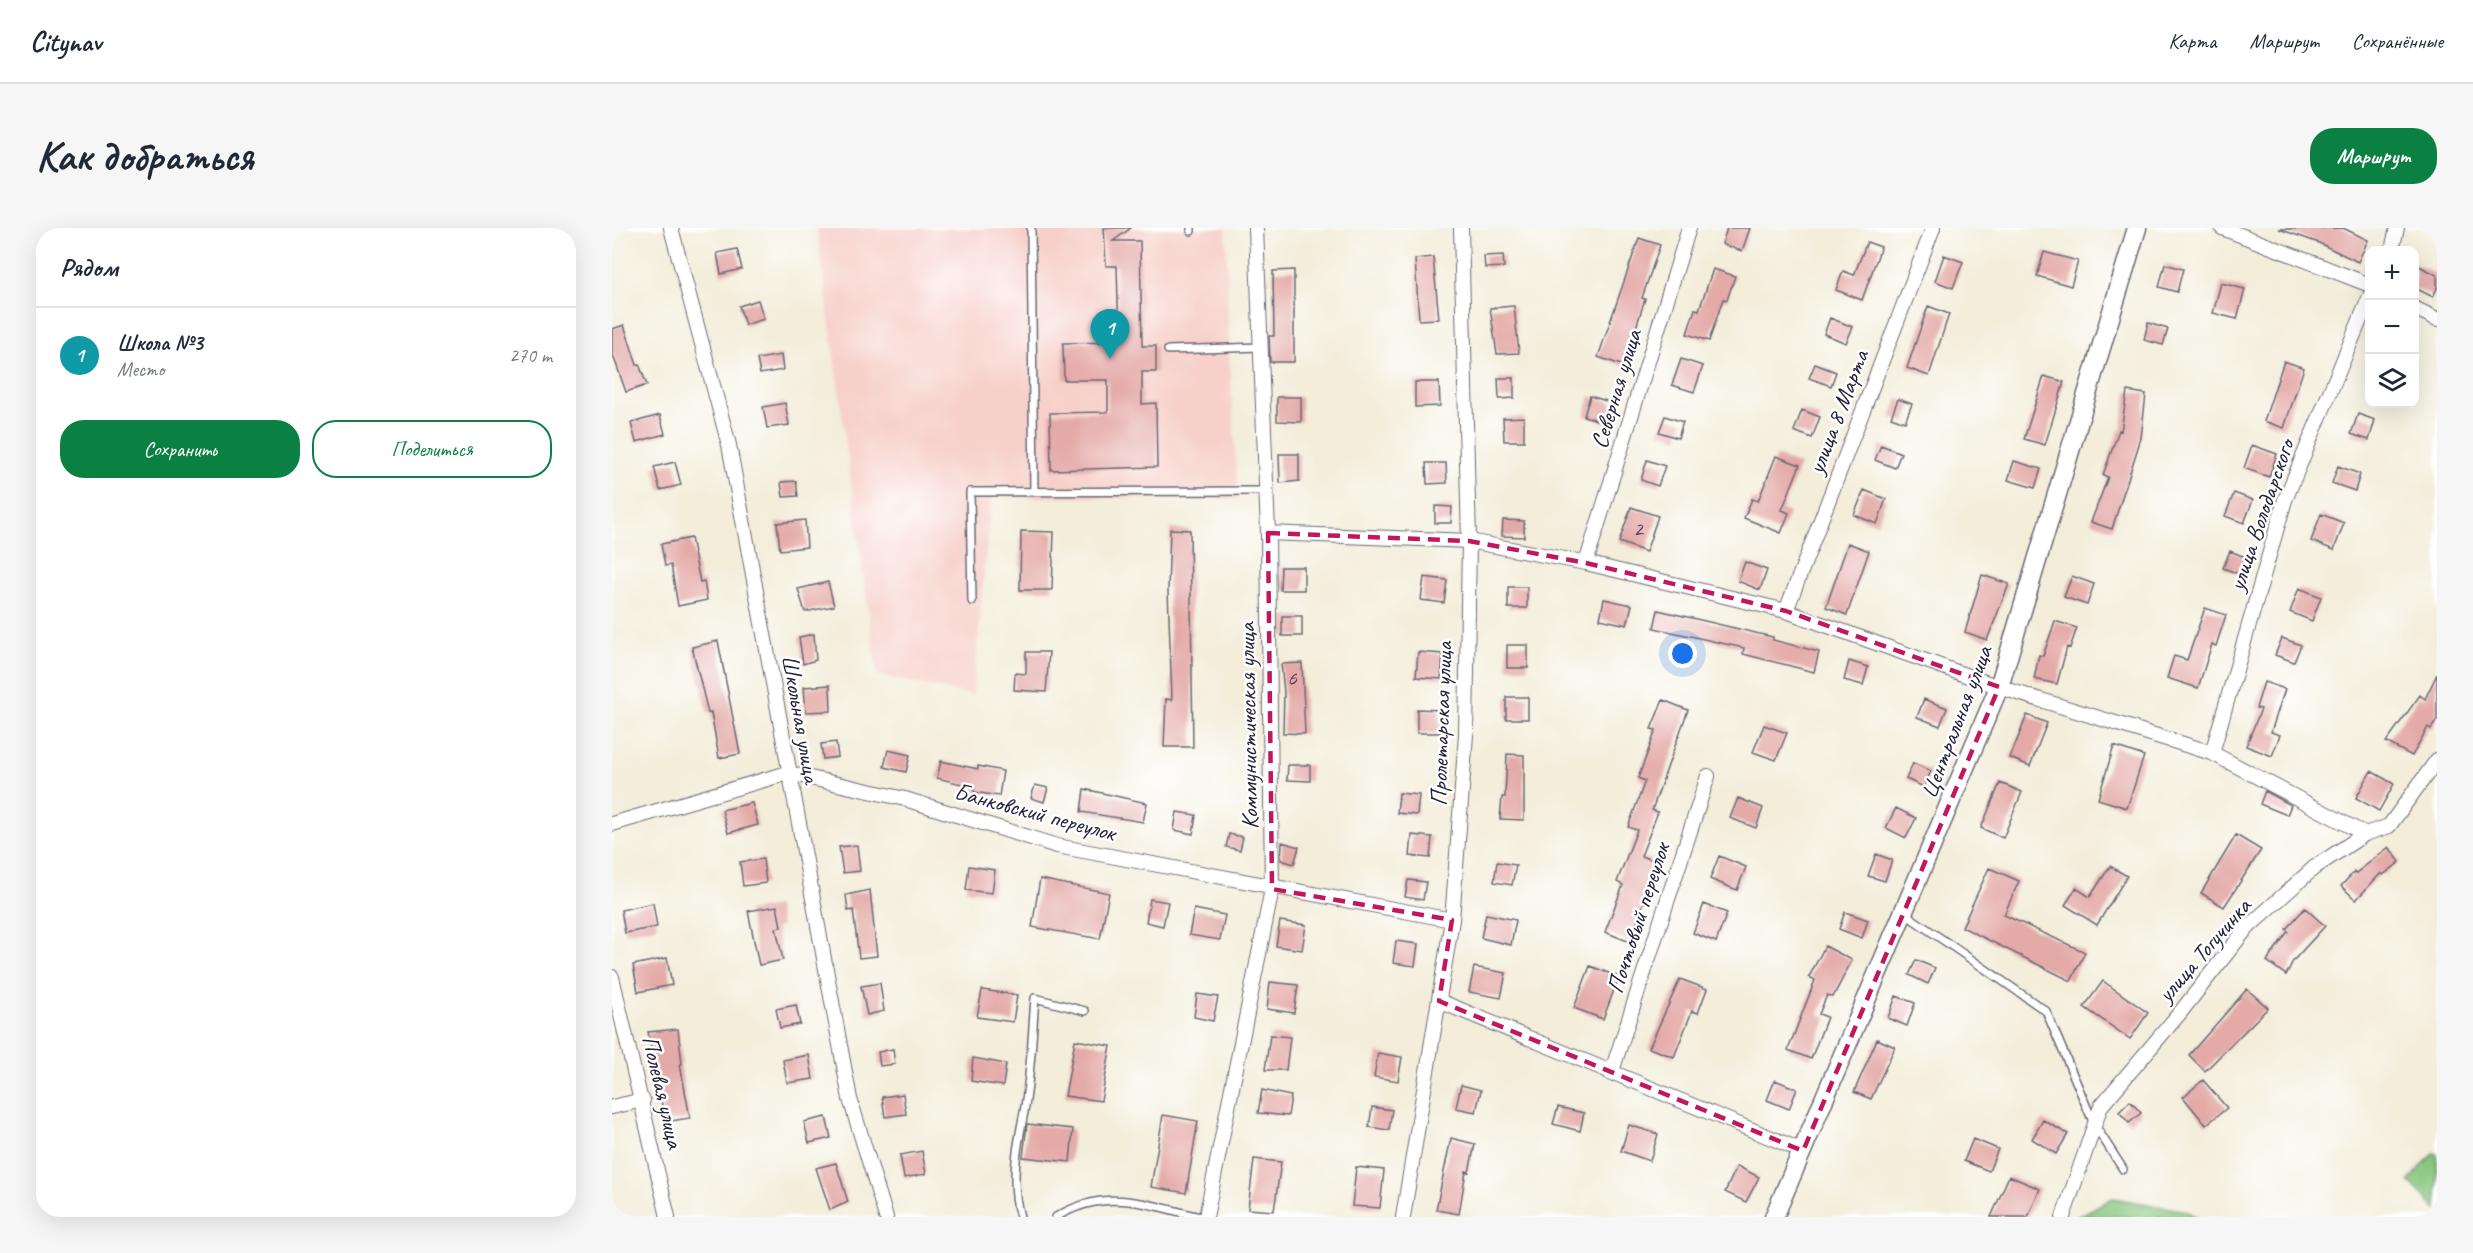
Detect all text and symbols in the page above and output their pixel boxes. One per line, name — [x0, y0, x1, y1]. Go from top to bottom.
text: Citynav — [30, 24, 101, 59]
text: Карта — [2168, 28, 2217, 54]
text: Маршрут — [2250, 28, 2319, 54]
text: Сохранённые — [2352, 28, 2443, 54]
button: Маршрут — [2310, 128, 2437, 184]
text: Как добраться — [36, 130, 253, 183]
map controls — [2365, 246, 2419, 408]
button: + — [2365, 246, 2419, 300]
text: Рядом — [60, 251, 118, 284]
button: − — [2365, 300, 2419, 354]
pin: 1 — [1090, 310, 1130, 359]
street label: Северная улица — [1584, 325, 1649, 452]
text: Школа №3 — [117, 329, 203, 357]
text: 1 — [75, 343, 84, 368]
text: 270 m — [509, 343, 552, 368]
street label: улица 8 Марта — [1800, 345, 1876, 480]
button: layers — [2365, 354, 2419, 408]
text: Место — [117, 357, 164, 382]
button: Сохранить — [60, 420, 300, 478]
button: Поделиться — [312, 420, 552, 478]
street label: улица Володарского — [2220, 433, 2302, 596]
house number: 2 — [1633, 516, 1644, 542]
street label: Коммунистическая улица — [1231, 621, 1265, 830]
your location — [1668, 639, 1697, 668]
street label: Пролетарская улица — [1423, 640, 1459, 807]
street label: Центральная улица — [1913, 640, 1999, 802]
street label: Школьная улица — [775, 653, 827, 787]
house number: 6 — [1287, 665, 1297, 691]
street label: Банковский переулок — [951, 776, 1121, 848]
street label: Почтовый переулок — [1600, 837, 1677, 997]
street label: улица Тогучинка — [2149, 891, 2258, 1010]
street label: Полевая улица — [635, 1033, 691, 1153]

